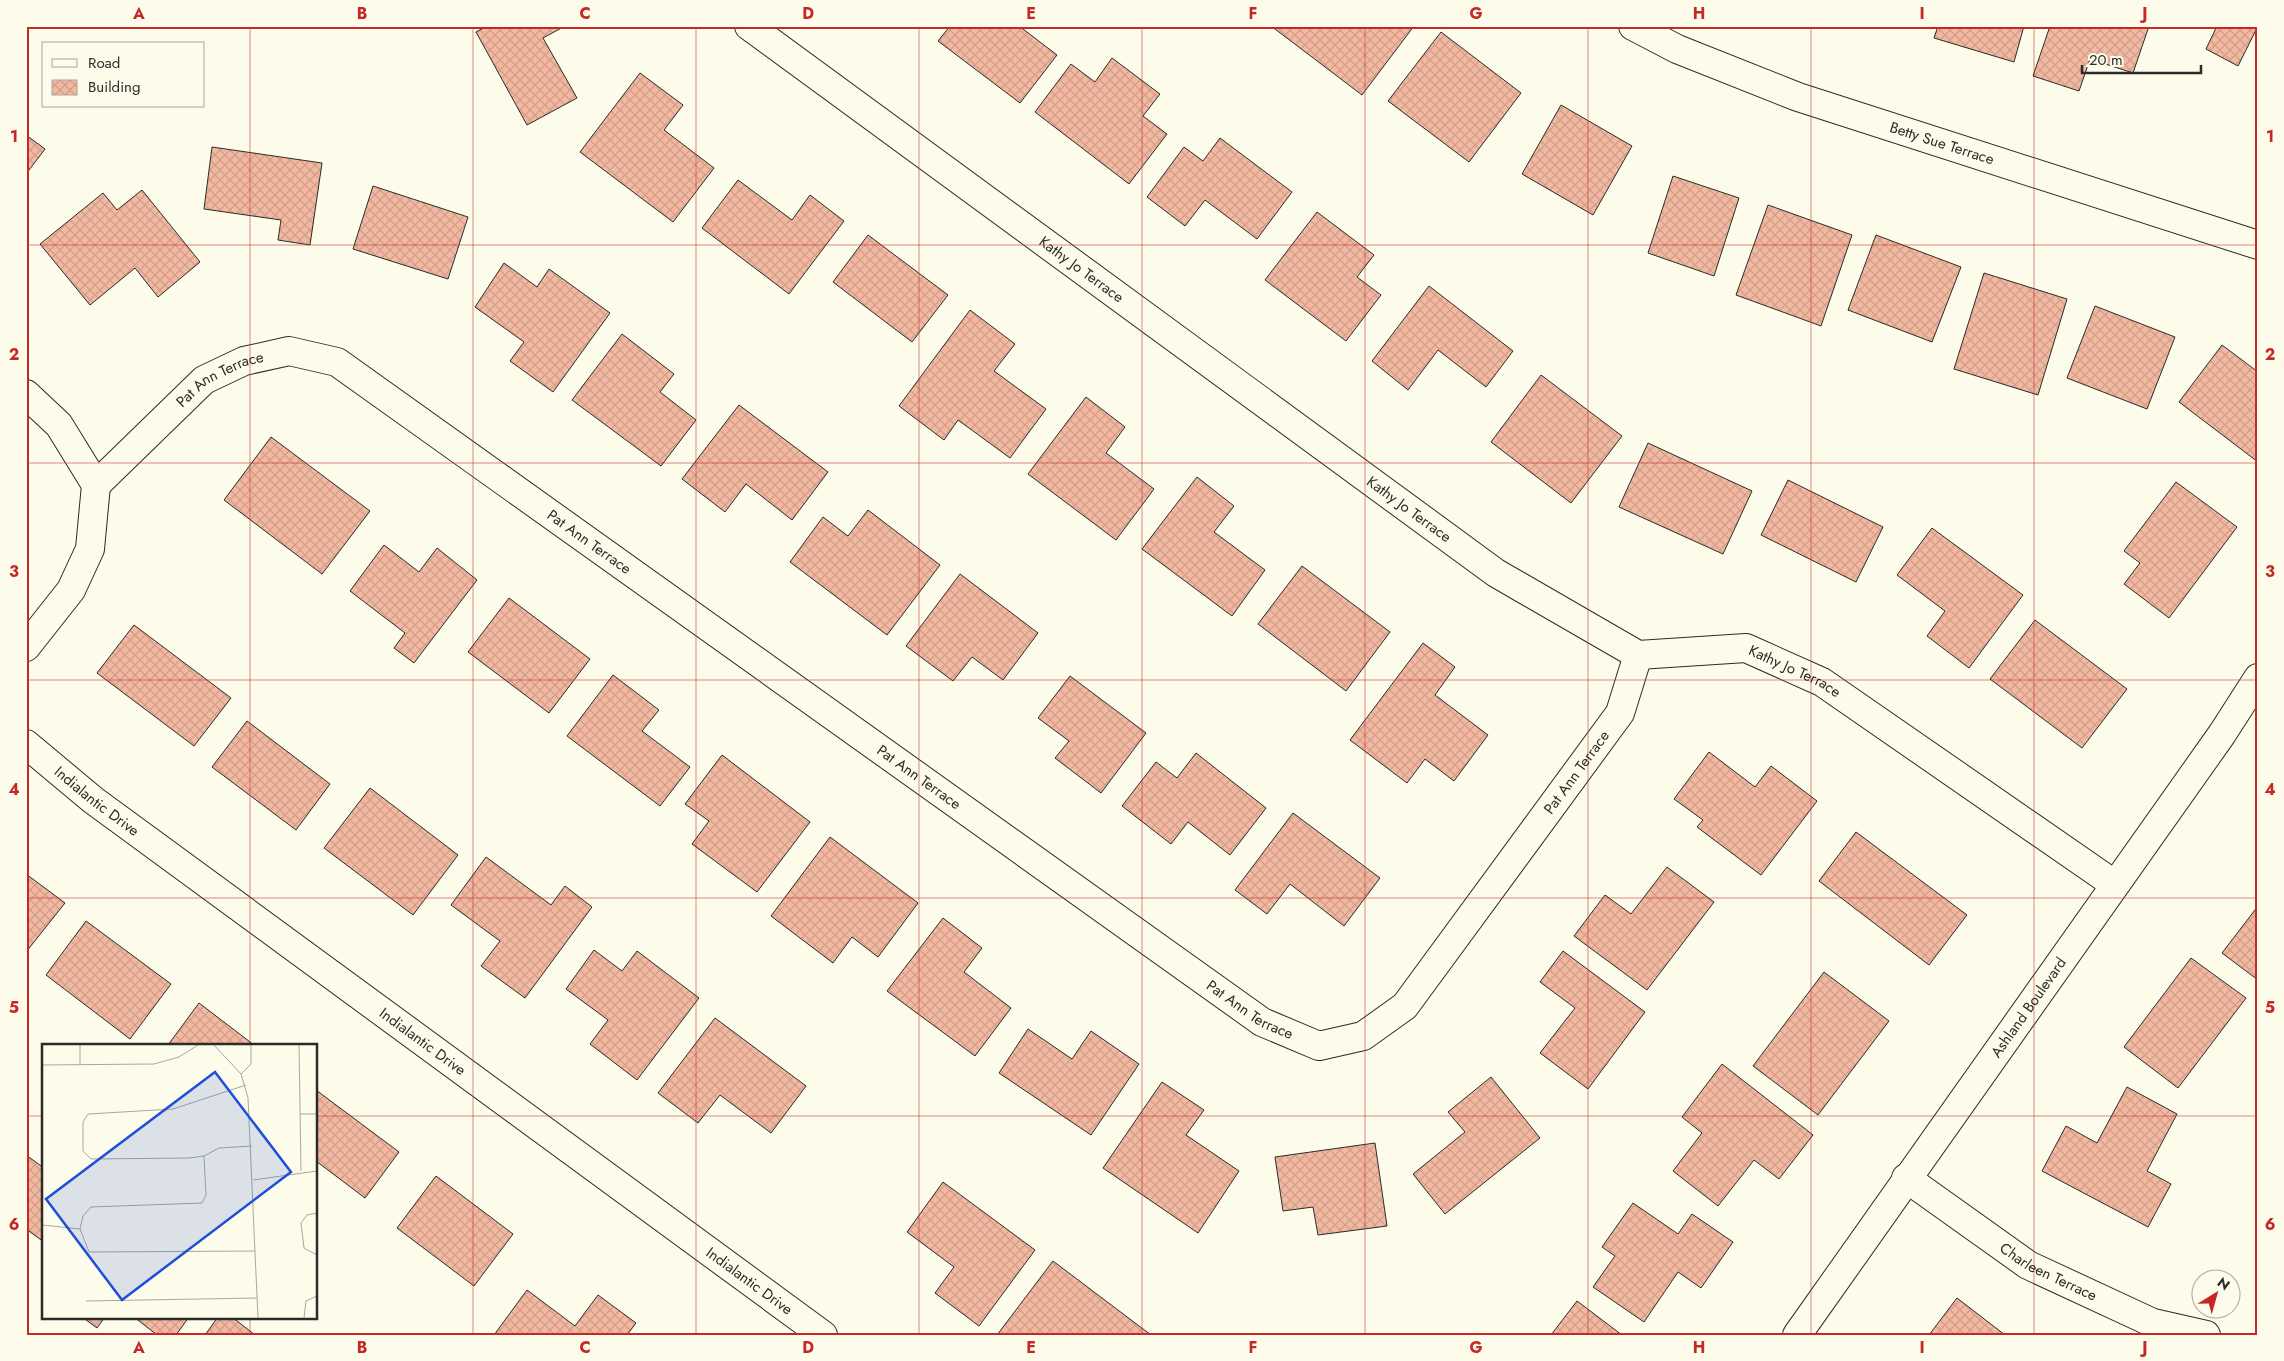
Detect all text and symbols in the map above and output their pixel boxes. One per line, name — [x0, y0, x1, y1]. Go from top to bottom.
text: A — [132, 2, 145, 25]
text: B — [357, 2, 367, 25]
text: C — [579, 2, 591, 25]
text: D — [802, 2, 814, 25]
text: E — [1026, 2, 1036, 25]
text: F — [1249, 2, 1257, 25]
text: G — [1469, 2, 1483, 25]
text: H — [1693, 2, 1705, 25]
text: I — [1919, 2, 1925, 25]
text: J — [2139, 2, 2148, 25]
legend — [42, 42, 205, 108]
scale bar — [2082, 42, 2200, 74]
text: 20 m — [2089, 49, 2123, 71]
text: Road — [88, 52, 120, 74]
text: Building — [88, 76, 140, 98]
street label: Betty Sue Terrace — [1887, 116, 1997, 170]
text: 1 — [10, 125, 18, 148]
text: 1 — [2266, 125, 2274, 148]
street label: Kathy Jo Terrace — [1034, 231, 1129, 308]
text: 2 — [9, 343, 19, 366]
text: 2 — [2265, 343, 2275, 366]
street label: Pat Ann Terrace — [171, 346, 266, 412]
street label: Kathy Jo Terrace — [1362, 471, 1456, 548]
street label: Pat Ann Terrace — [542, 504, 636, 580]
text: 3 — [9, 560, 19, 583]
text: 3 — [2265, 560, 2275, 583]
street label: Kathy Jo Terrace — [1745, 640, 1846, 703]
street label: Pat Ann Terrace — [1538, 726, 1615, 819]
street label: Pat Ann Terrace — [872, 739, 966, 815]
street label: Indialantic Drive — [49, 761, 144, 841]
text: 4 — [8, 778, 20, 801]
text: 4 — [2264, 778, 2276, 801]
street label: Ashland Boulevard — [1985, 953, 2072, 1062]
street label: Pat Ann Terrace — [1202, 975, 1297, 1045]
text: 5 — [9, 996, 19, 1019]
text: 5 — [2265, 996, 2275, 1019]
street label: Indialantic Drive — [375, 1002, 471, 1081]
inset map — [42, 1044, 318, 1318]
text: 6 — [9, 1213, 19, 1236]
text: 6 — [2265, 1213, 2275, 1236]
street label: Charleen Terrace — [1995, 1237, 2101, 1307]
street label: Indialantic Drive — [701, 1242, 797, 1320]
north arrow — [2192, 1268, 2242, 1318]
text: N — [2213, 1272, 2234, 1295]
text: A — [132, 1336, 145, 1359]
text: B — [357, 1336, 367, 1359]
text: C — [579, 1336, 591, 1359]
text: D — [802, 1336, 814, 1359]
text: E — [1026, 1336, 1036, 1359]
text: F — [1249, 1336, 1257, 1359]
text: G — [1469, 1336, 1483, 1359]
text: H — [1693, 1336, 1705, 1359]
text: I — [1919, 1336, 1925, 1359]
text: J — [2139, 1336, 2148, 1359]

